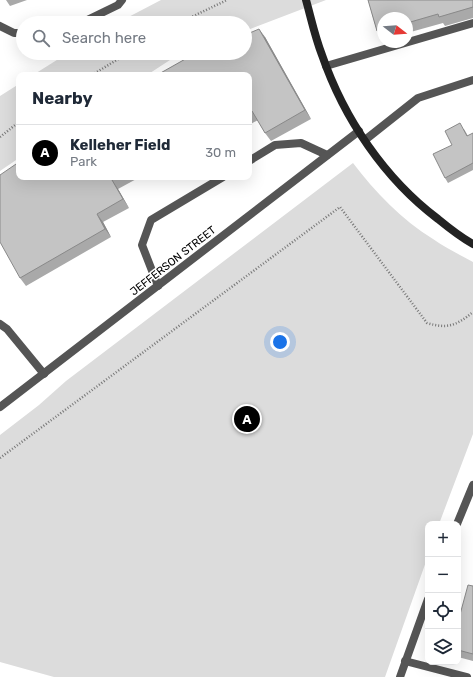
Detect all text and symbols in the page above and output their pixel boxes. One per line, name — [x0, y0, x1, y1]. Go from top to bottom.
north arrow — [377, 12, 413, 48]
search box — [16, 16, 252, 60]
icon: search — [30, 27, 52, 49]
text: Search here — [62, 29, 146, 47]
text: Nearby — [32, 88, 93, 108]
text: Kelleher Field — [70, 136, 171, 154]
text: A — [40, 145, 50, 160]
text: 30 m — [205, 145, 236, 160]
text: Park — [70, 154, 97, 169]
street label: JEFFERSON STREET — [128, 223, 219, 298]
your location — [270, 332, 290, 352]
pin: A — [234, 404, 260, 434]
map controls — [425, 521, 461, 665]
button: + — [425, 521, 461, 557]
button: − — [425, 557, 461, 593]
button: locate — [425, 593, 461, 629]
button: layers — [425, 629, 461, 665]

